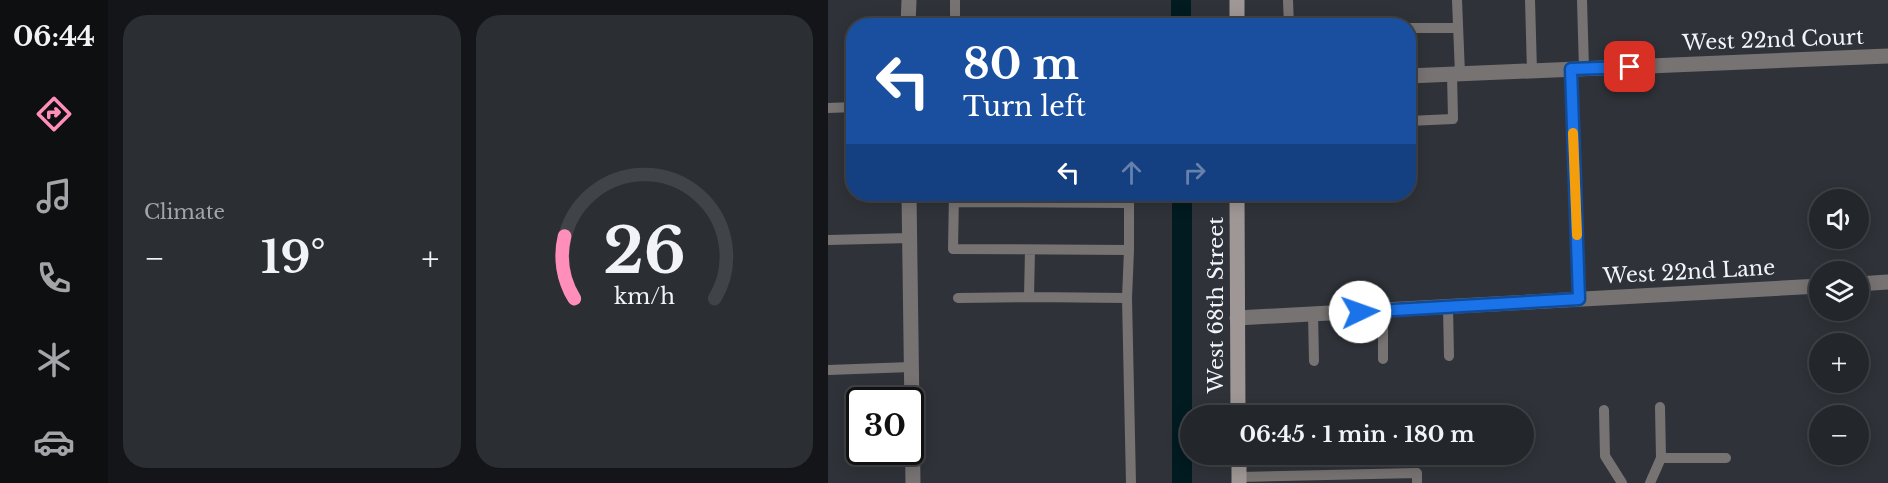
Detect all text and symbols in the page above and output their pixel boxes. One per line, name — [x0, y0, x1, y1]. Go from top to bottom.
text: 06:44 — [13, 20, 95, 53]
street label: West 22nd Court — [1681, 24, 1864, 56]
text: 80 m — [963, 38, 1079, 90]
pin — [1604, 41, 1655, 92]
icon: left — [864, 42, 942, 120]
icon: arrive — [1613, 50, 1646, 83]
text: Turn left — [963, 90, 1086, 123]
icon: directions — [33, 93, 75, 135]
icon: left — [1052, 156, 1085, 189]
icon: ahead — [1115, 156, 1148, 189]
icon: right — [1178, 156, 1211, 189]
icon: music — [33, 175, 75, 217]
map controls — [1809, 189, 1869, 465]
button: sound — [1809, 189, 1869, 249]
text: Climate — [144, 200, 225, 224]
text: 26 — [603, 212, 686, 290]
street label: West 68th Street — [1203, 217, 1229, 394]
text: 19° — [261, 229, 326, 285]
text: − — [144, 238, 165, 279]
text: + — [421, 238, 439, 279]
street label: West 22nd Lane — [1601, 255, 1776, 290]
icon: phone — [33, 257, 75, 299]
button: layers — [1809, 261, 1869, 321]
position arrow — [1328, 280, 1392, 344]
text: km/h — [614, 283, 675, 310]
button: + — [1809, 333, 1869, 393]
icon: climate — [33, 339, 75, 381]
speed limit sign: 30 — [846, 387, 924, 465]
button: − — [1809, 405, 1869, 465]
icon: car — [33, 421, 75, 463]
text: 06:45 · 1 min · 180 m — [1239, 421, 1475, 448]

